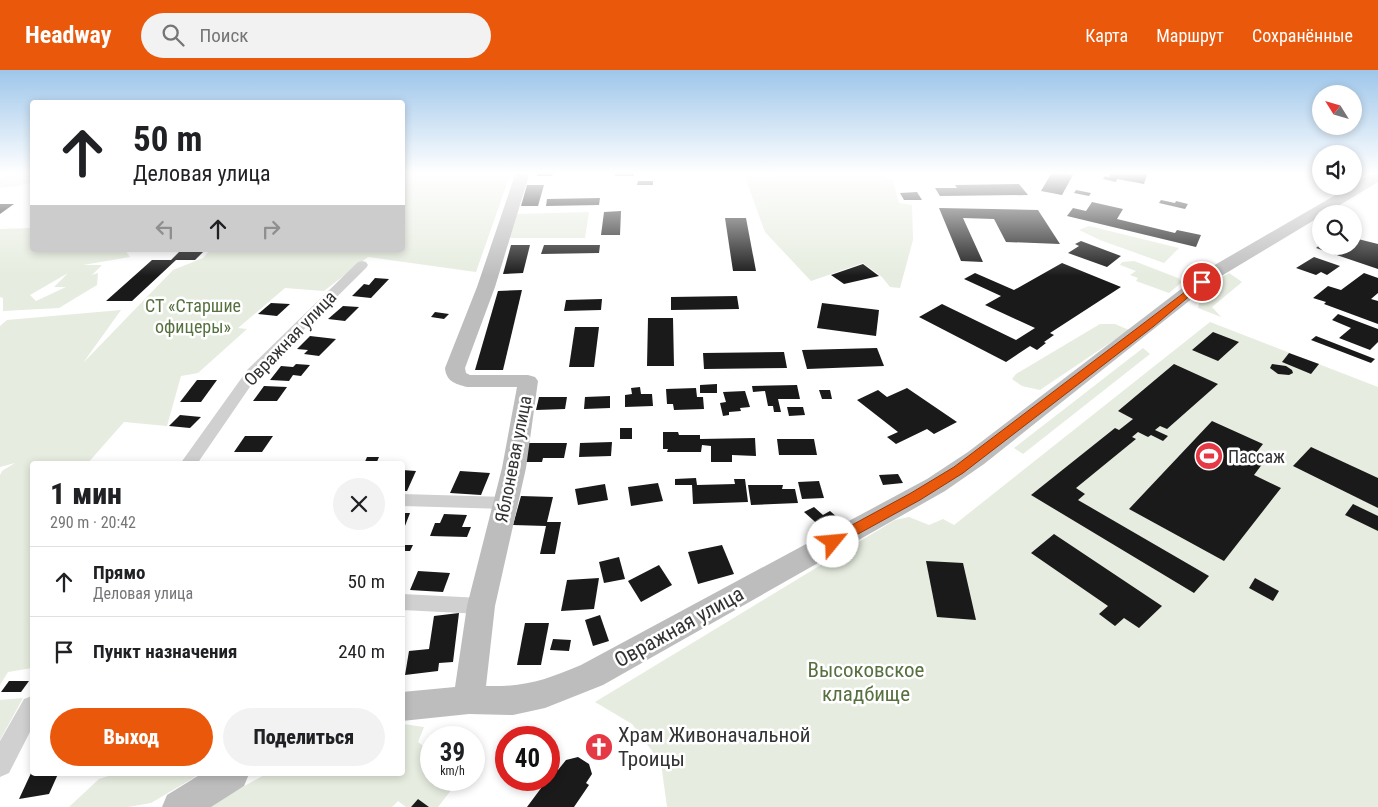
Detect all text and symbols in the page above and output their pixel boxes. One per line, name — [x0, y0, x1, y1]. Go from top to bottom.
search box — [141, 13, 491, 58]
text: Headway — [25, 21, 111, 49]
icon: search — [159, 21, 187, 49]
text: Поиск — [199, 24, 248, 47]
text: Карта — [1085, 25, 1128, 46]
text: Маршрут — [1156, 25, 1224, 46]
text: Сохранённые — [1252, 25, 1353, 46]
north arrow — [1312, 85, 1362, 135]
map controls — [1312, 85, 1362, 255]
text: 50 m — [133, 119, 202, 160]
icon: ahead — [50, 120, 115, 185]
button: sound — [1312, 145, 1362, 195]
text: Деловая улица — [133, 161, 271, 186]
button: search — [1312, 205, 1362, 255]
icon: left — [151, 215, 179, 243]
icon: ahead — [204, 215, 232, 243]
icon: right — [257, 215, 285, 243]
pin — [1181, 261, 1223, 303]
icon: arrive — [1188, 268, 1216, 296]
street label: Овражная улица — [240, 286, 340, 390]
park label: СТ «Старшие офицеры» — [145, 295, 241, 337]
street label: Яблоневая улица — [490, 394, 536, 524]
sports icon: Пассаж — [1194, 441, 1224, 471]
place label: Пассаж — [1228, 446, 1285, 467]
text: 1 мин — [50, 476, 122, 511]
button: close — [333, 478, 385, 530]
text: 290 m · 20:42 — [50, 513, 136, 532]
position arrow — [806, 515, 858, 567]
text: Прямо — [93, 561, 146, 584]
icon: ahead — [50, 568, 78, 596]
text: 50 m — [348, 570, 385, 593]
street label: Овражная улица — [610, 582, 748, 672]
text: Деловая улица — [93, 584, 193, 603]
icon: arrive — [50, 638, 78, 666]
text: Пункт назначения — [93, 640, 237, 663]
text: 240 m — [338, 640, 385, 663]
park label: Высоковское кладбище — [808, 658, 925, 706]
button: Выход — [50, 708, 213, 766]
button: Поделиться — [223, 708, 385, 766]
place label: Храм Живоначальной Троицы — [618, 723, 810, 771]
speed limit sign: 40 — [495, 726, 560, 791]
church icon: Храм Живоначальной Троицы — [584, 732, 614, 762]
text: 39 — [440, 738, 465, 767]
text: km/h — [440, 764, 465, 778]

